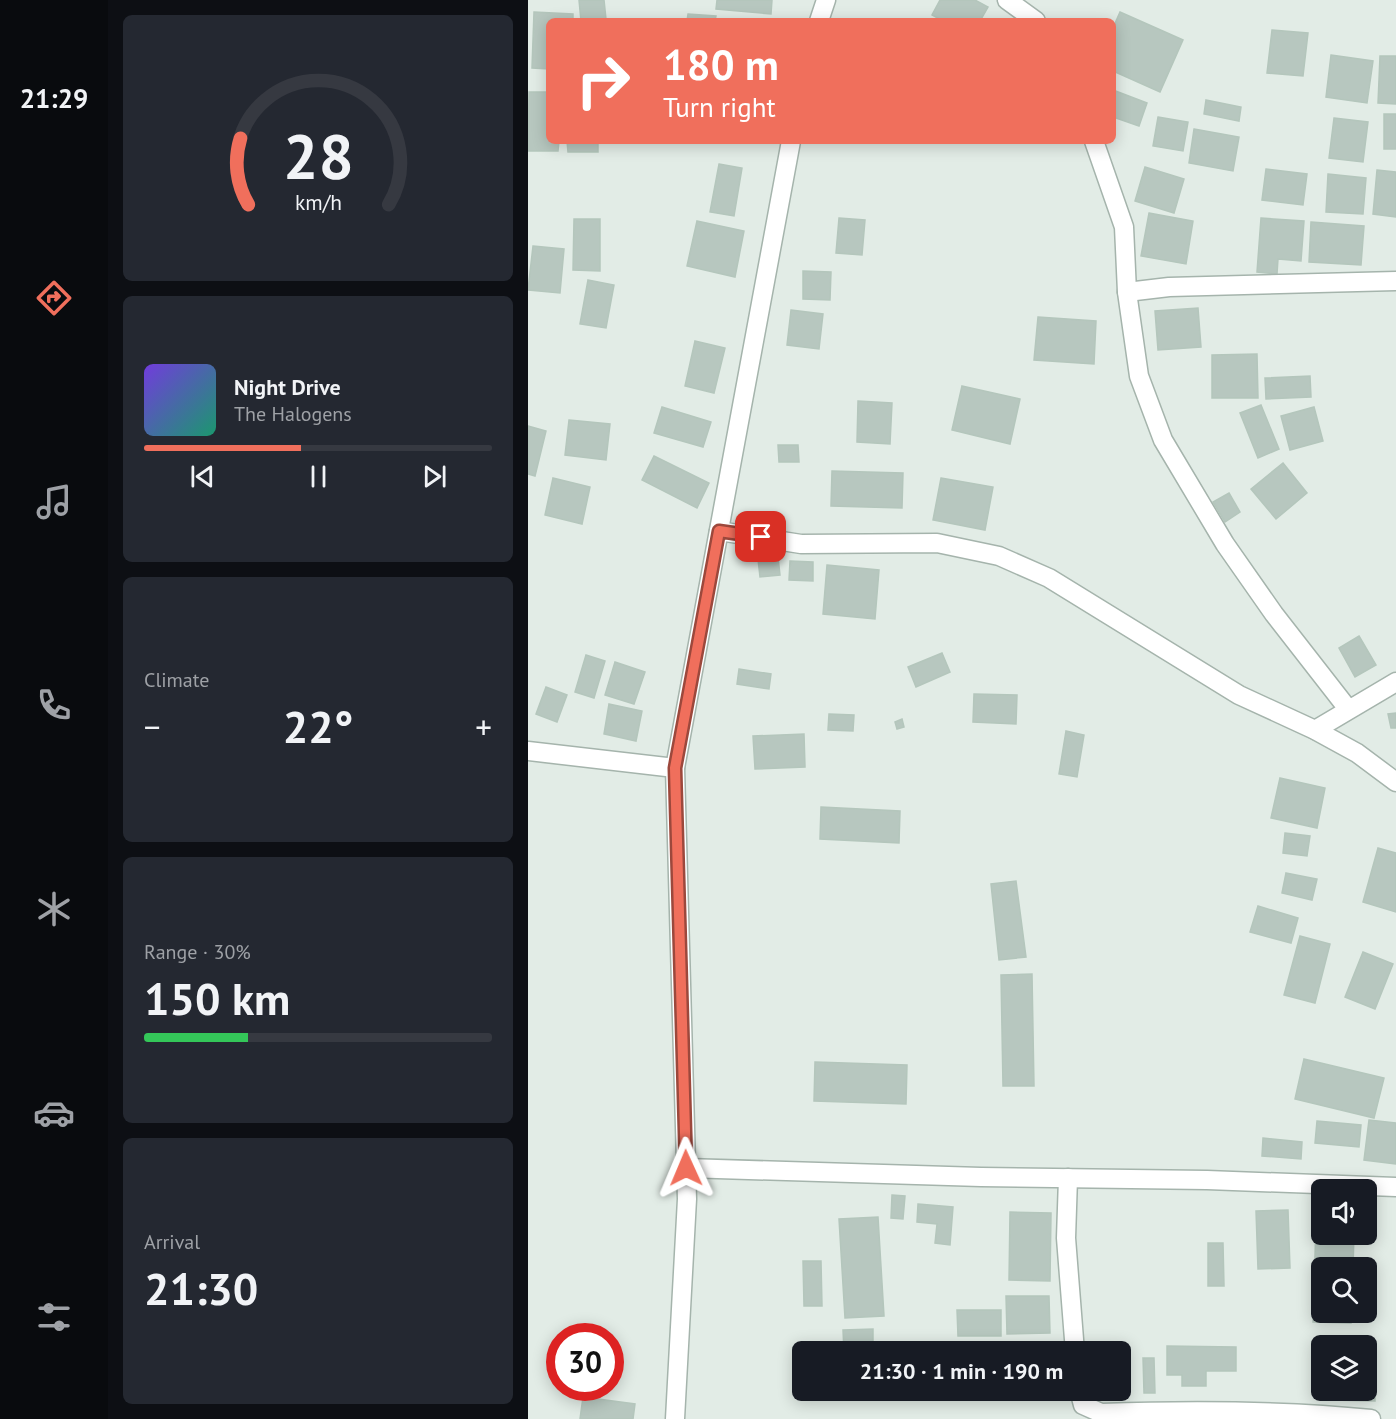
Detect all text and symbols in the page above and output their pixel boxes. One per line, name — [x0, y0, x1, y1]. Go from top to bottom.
text: 180 m — [663, 37, 779, 92]
icon: right — [564, 42, 642, 120]
text: 21:29 — [20, 81, 88, 115]
text: Turn right — [663, 90, 776, 124]
text: 28 — [283, 115, 353, 196]
text: km/h — [294, 188, 341, 216]
icon: directions — [33, 277, 75, 319]
text: Night Drive — [234, 373, 341, 401]
text: The Halogens — [234, 401, 352, 427]
icon: previous — [186, 460, 219, 493]
icon: pause — [302, 460, 335, 493]
icon: next — [418, 460, 451, 493]
icon: music — [33, 481, 75, 523]
pin — [735, 511, 786, 562]
icon: arrive — [744, 520, 777, 553]
text: Climate — [144, 667, 210, 693]
icon: phone — [33, 684, 75, 726]
text: 22° — [283, 697, 353, 755]
text: − — [144, 705, 161, 748]
text: + — [475, 705, 492, 748]
icon: climate — [33, 888, 75, 930]
text: Range · 30% — [144, 939, 251, 965]
text: 150 km — [144, 969, 290, 1027]
icon: car — [33, 1092, 75, 1134]
position arrow — [654, 1136, 718, 1200]
map controls — [1311, 1179, 1377, 1401]
button: sound — [1311, 1179, 1377, 1245]
text: Arrival — [144, 1229, 200, 1255]
button: search — [1311, 1257, 1377, 1323]
text: 21:30 — [144, 1259, 258, 1317]
icon: filters — [33, 1296, 75, 1338]
speed limit sign: 30 — [546, 1323, 624, 1401]
button: layers — [1311, 1335, 1377, 1401]
text: 21:30 · 1 min · 190 m — [860, 1357, 1063, 1385]

